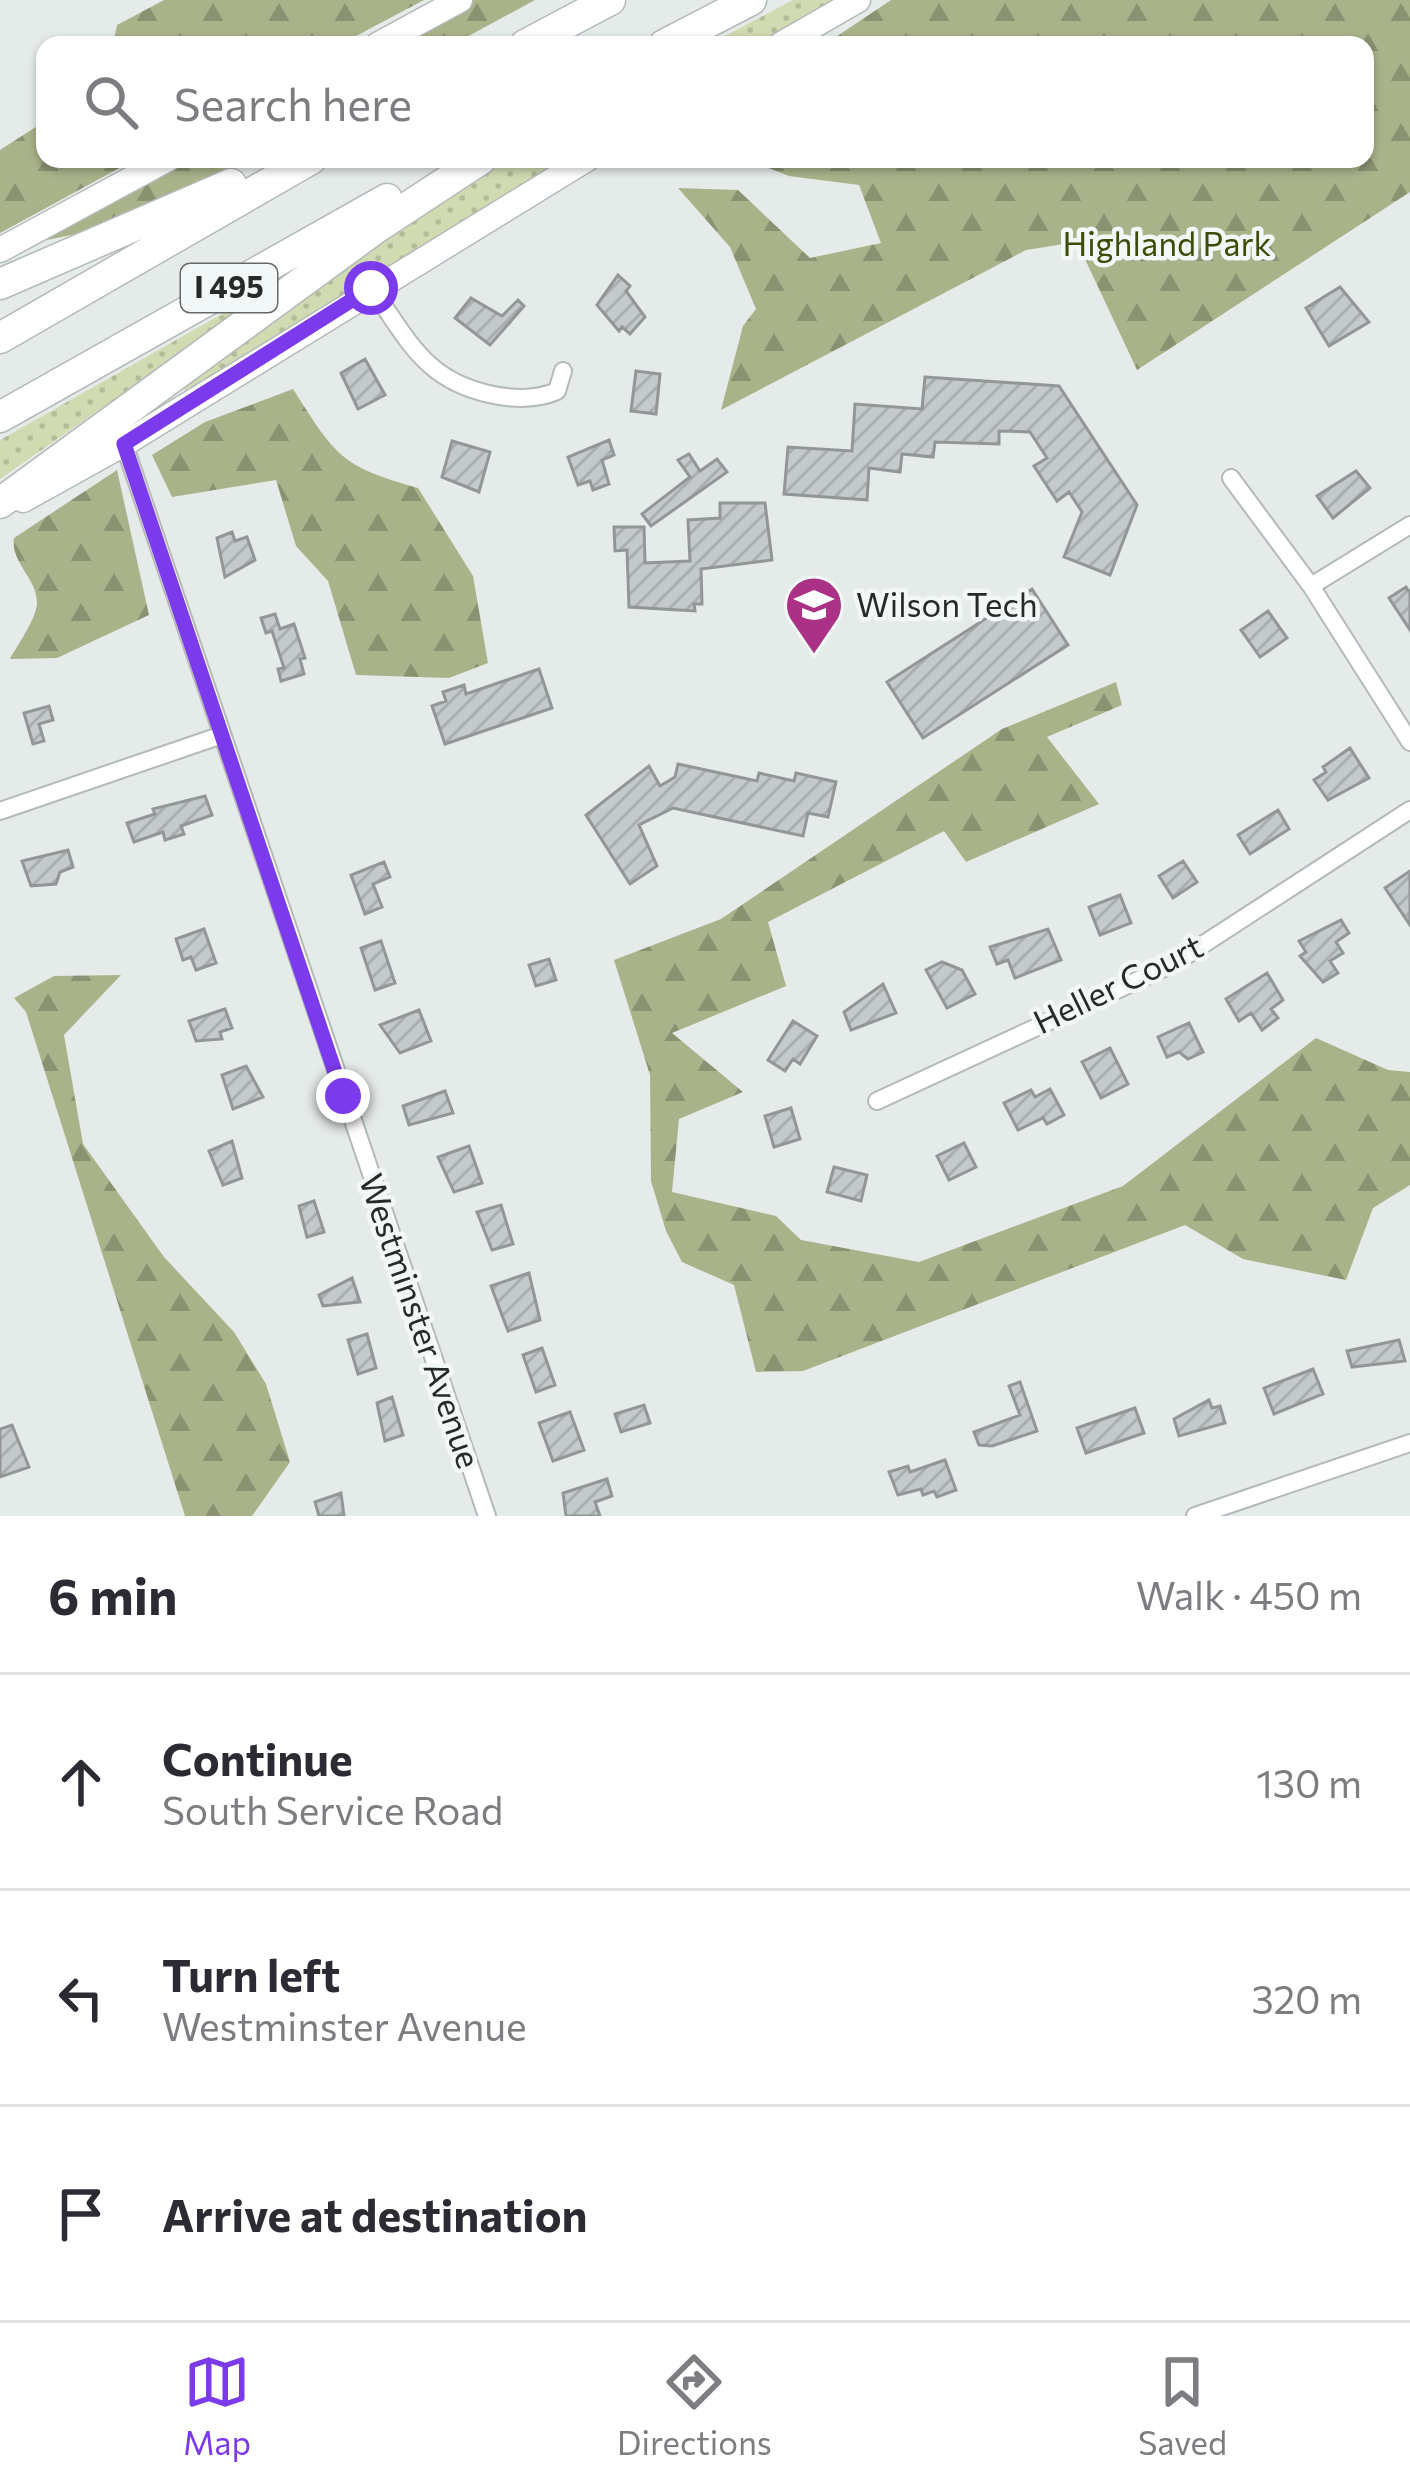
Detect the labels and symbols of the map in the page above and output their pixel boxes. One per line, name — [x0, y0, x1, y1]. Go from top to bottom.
park label: Highland Park — [1063, 222, 1272, 263]
route start — [344, 261, 398, 315]
road number: I 495 — [181, 264, 277, 312]
school or university icon: Wilson Tech — [783, 574, 845, 656]
place label: Wilson Tech — [856, 583, 1038, 624]
street label: Heller Court — [1026, 924, 1209, 1041]
route end — [316, 1069, 370, 1123]
street label: Westminster Avenue — [352, 1168, 491, 1473]

